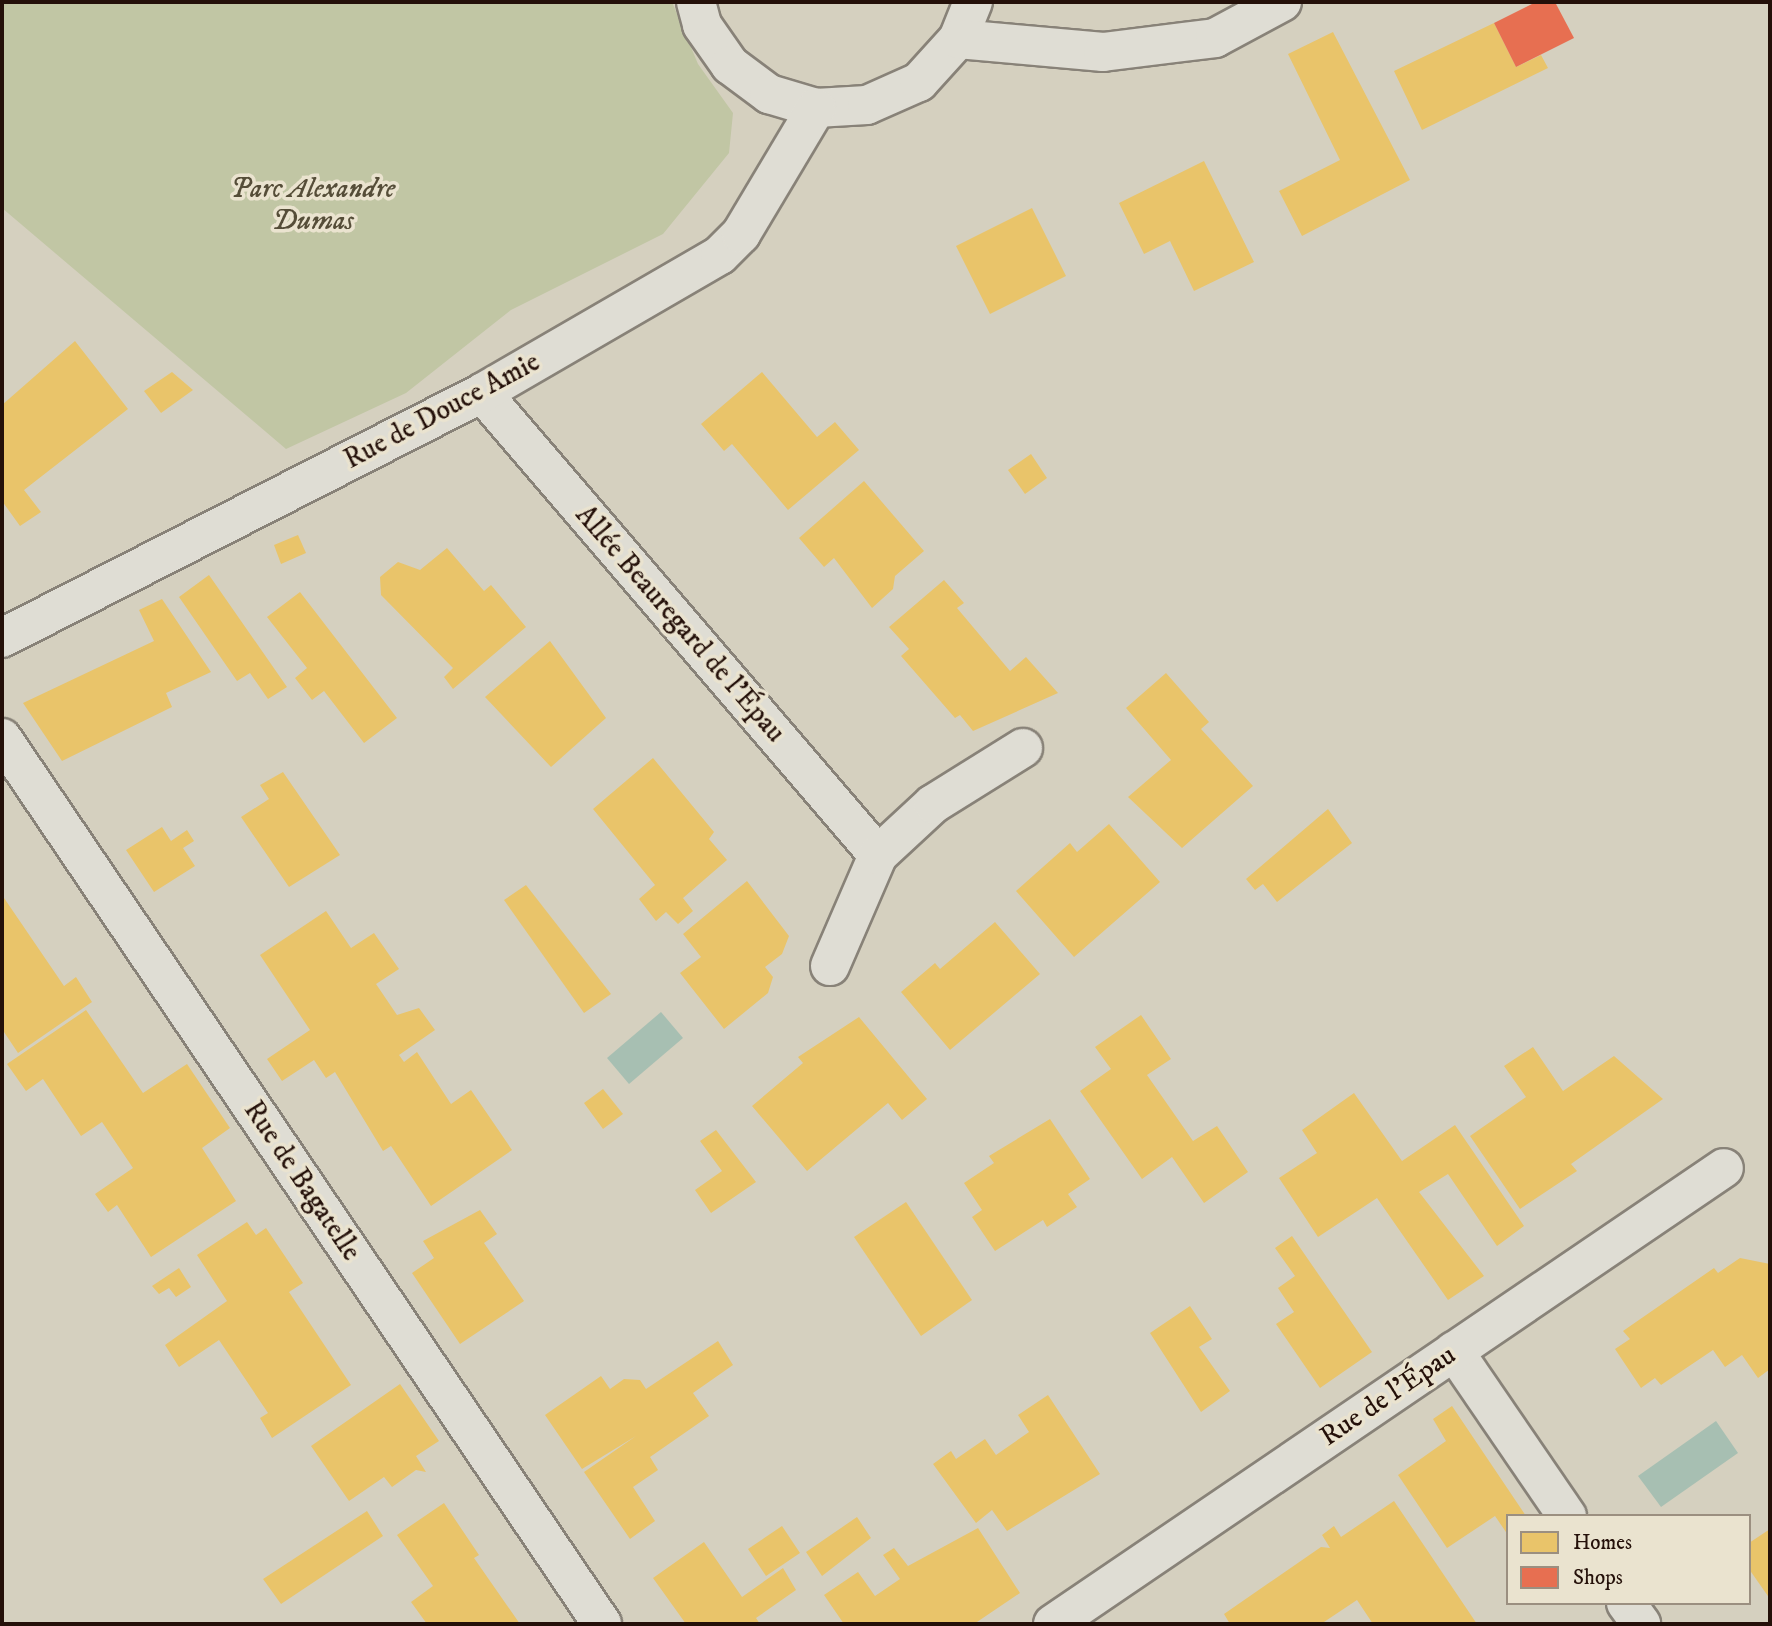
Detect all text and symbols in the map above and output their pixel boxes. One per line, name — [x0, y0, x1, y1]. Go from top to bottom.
park label: Parc Alexandre Dumas — [231, 172, 395, 238]
street label: Rue de Douce Amie — [338, 345, 546, 477]
street label: Allée Beauregard de l'Épau — [568, 499, 792, 749]
street label: Rue de Bagatelle — [236, 1095, 368, 1267]
street label: Rue de l'Épau — [1314, 1338, 1462, 1454]
legend — [1506, 1514, 1751, 1605]
text: Homes — [1573, 1530, 1632, 1556]
text: Shops — [1573, 1565, 1623, 1591]

